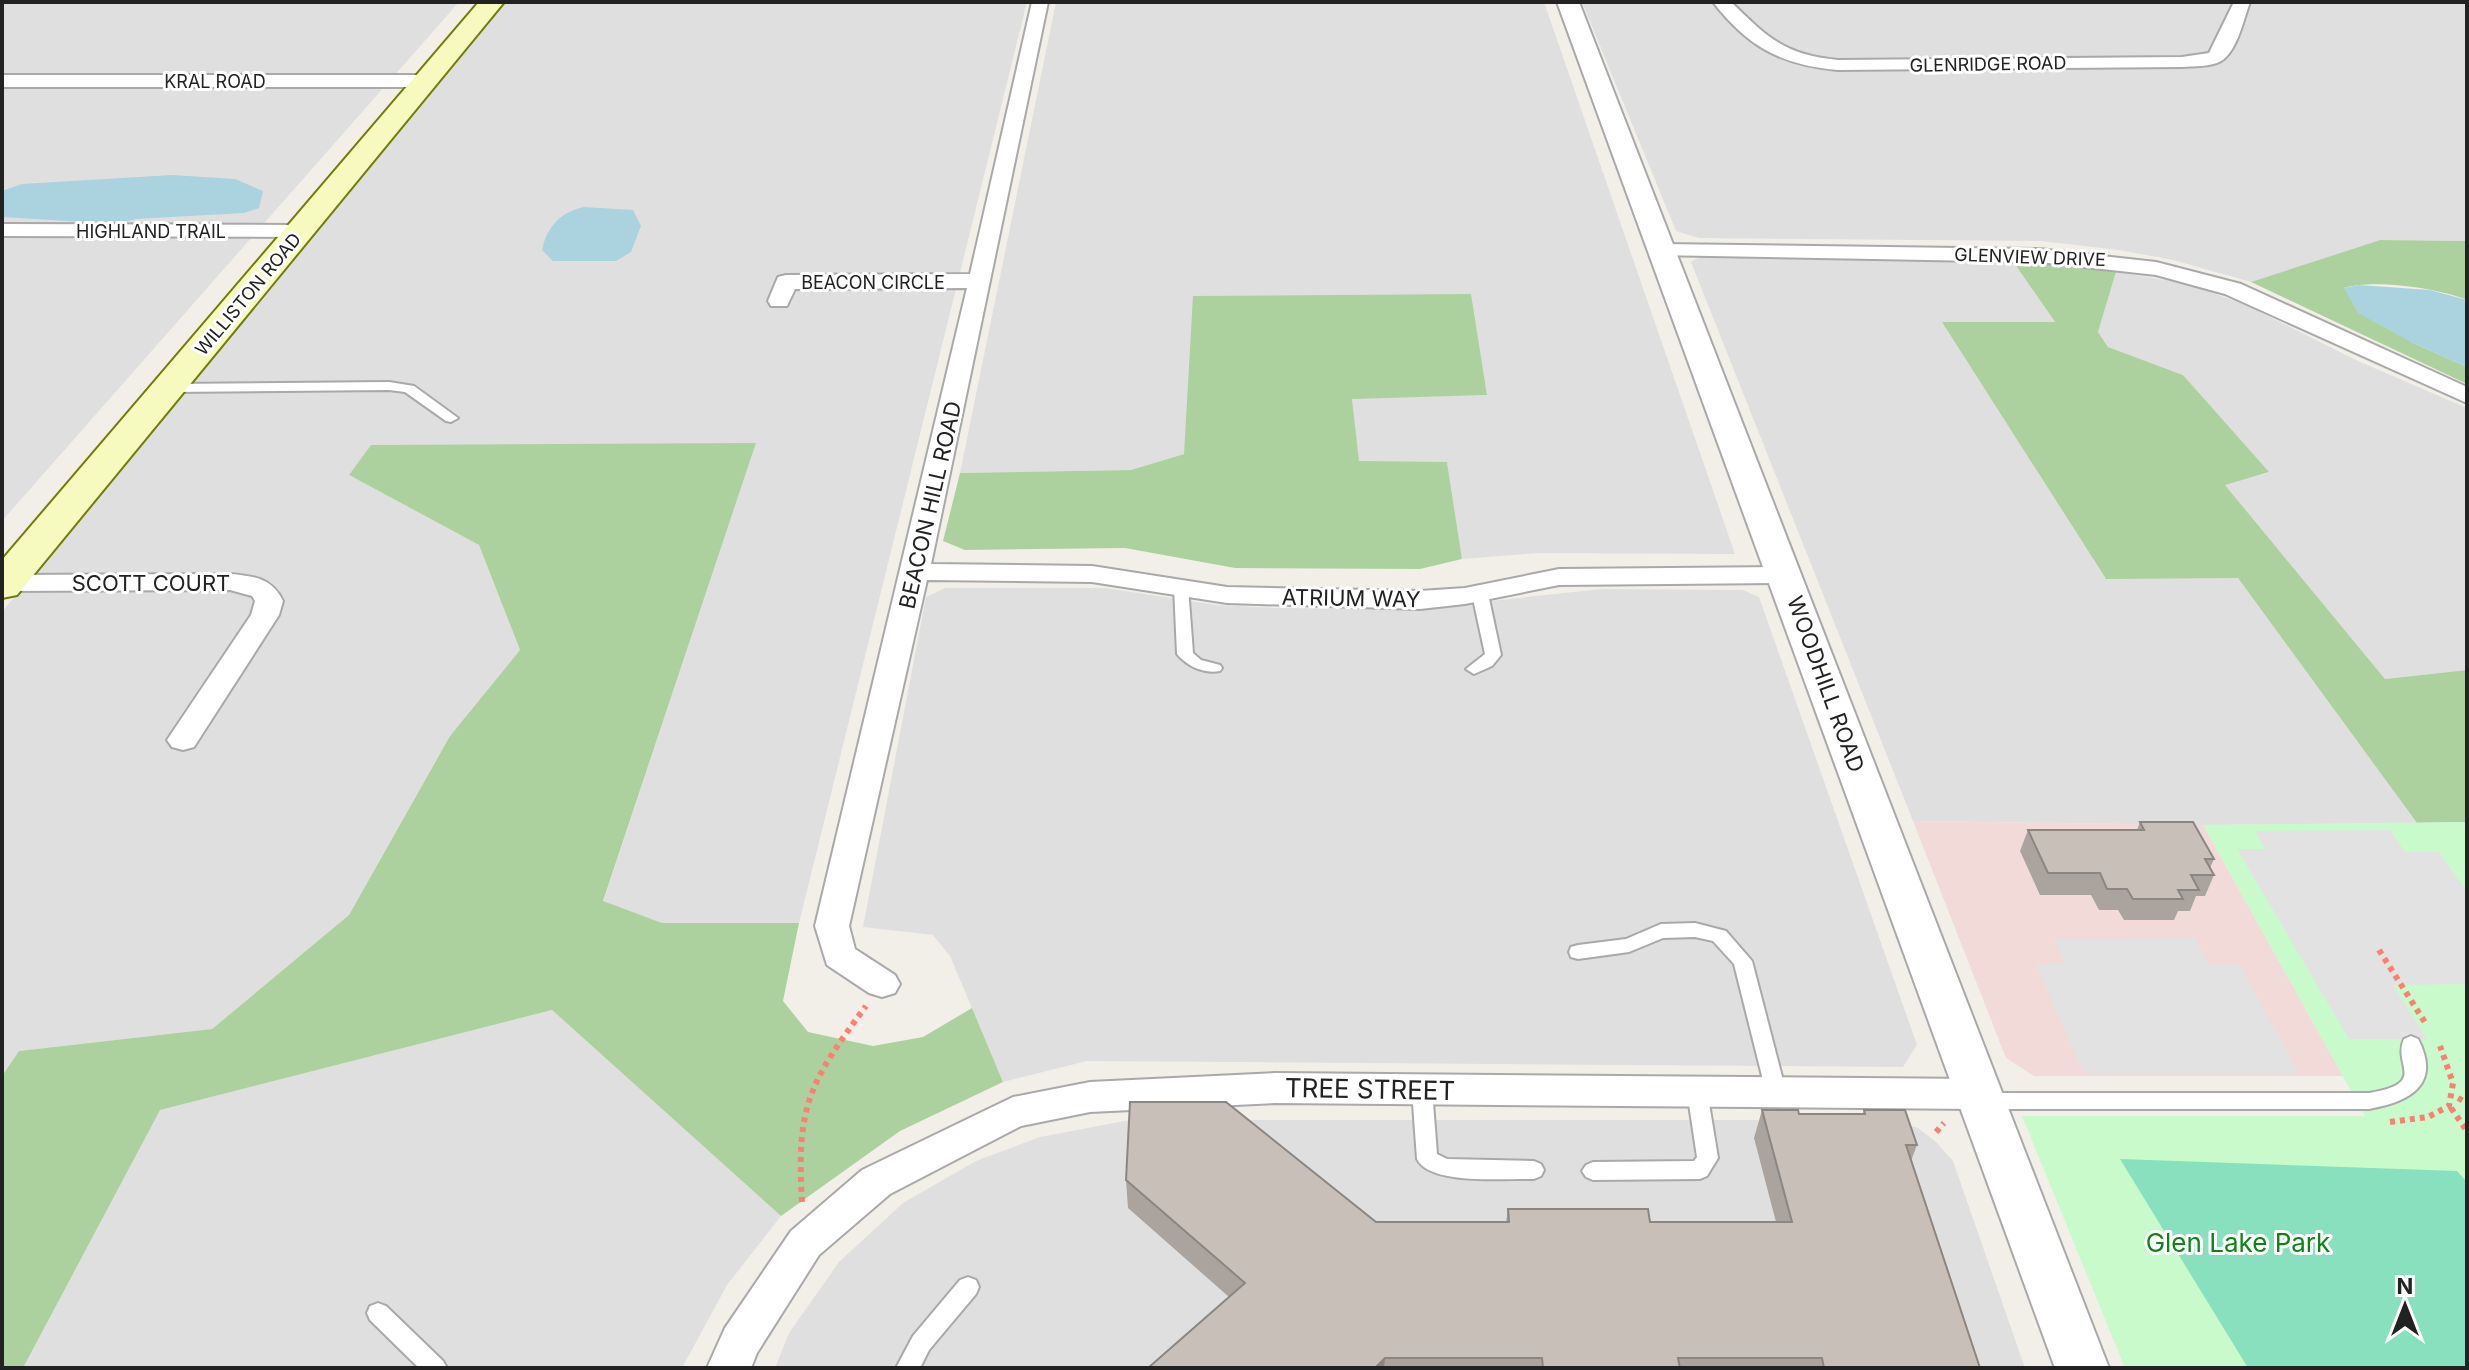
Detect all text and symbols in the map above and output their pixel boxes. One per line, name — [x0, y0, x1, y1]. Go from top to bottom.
street label: GLENRIDGE ROAD — [1909, 52, 2067, 76]
street label: KRAL ROAD — [164, 71, 266, 92]
street label: HIGHLAND TRAIL — [76, 221, 226, 242]
street label: WILLISTON ROAD — [191, 229, 305, 359]
street label: GLENVIEW DRIVE — [1954, 244, 2106, 270]
street label: BEACON CIRCLE — [801, 272, 945, 293]
street label: BEACON HILL ROAD — [893, 399, 967, 611]
street label: SCOTT COURT — [72, 570, 230, 596]
street label: ATRIUM WAY — [1281, 584, 1421, 612]
street label: WOODHILL ROAD — [1782, 592, 1870, 776]
street label: TREE STREET — [1285, 1072, 1455, 1106]
park label: Glen Lake Park — [2146, 1227, 2330, 1258]
north arrow — [2365, 1266, 2445, 1346]
text: N — [2397, 1273, 2413, 1299]

